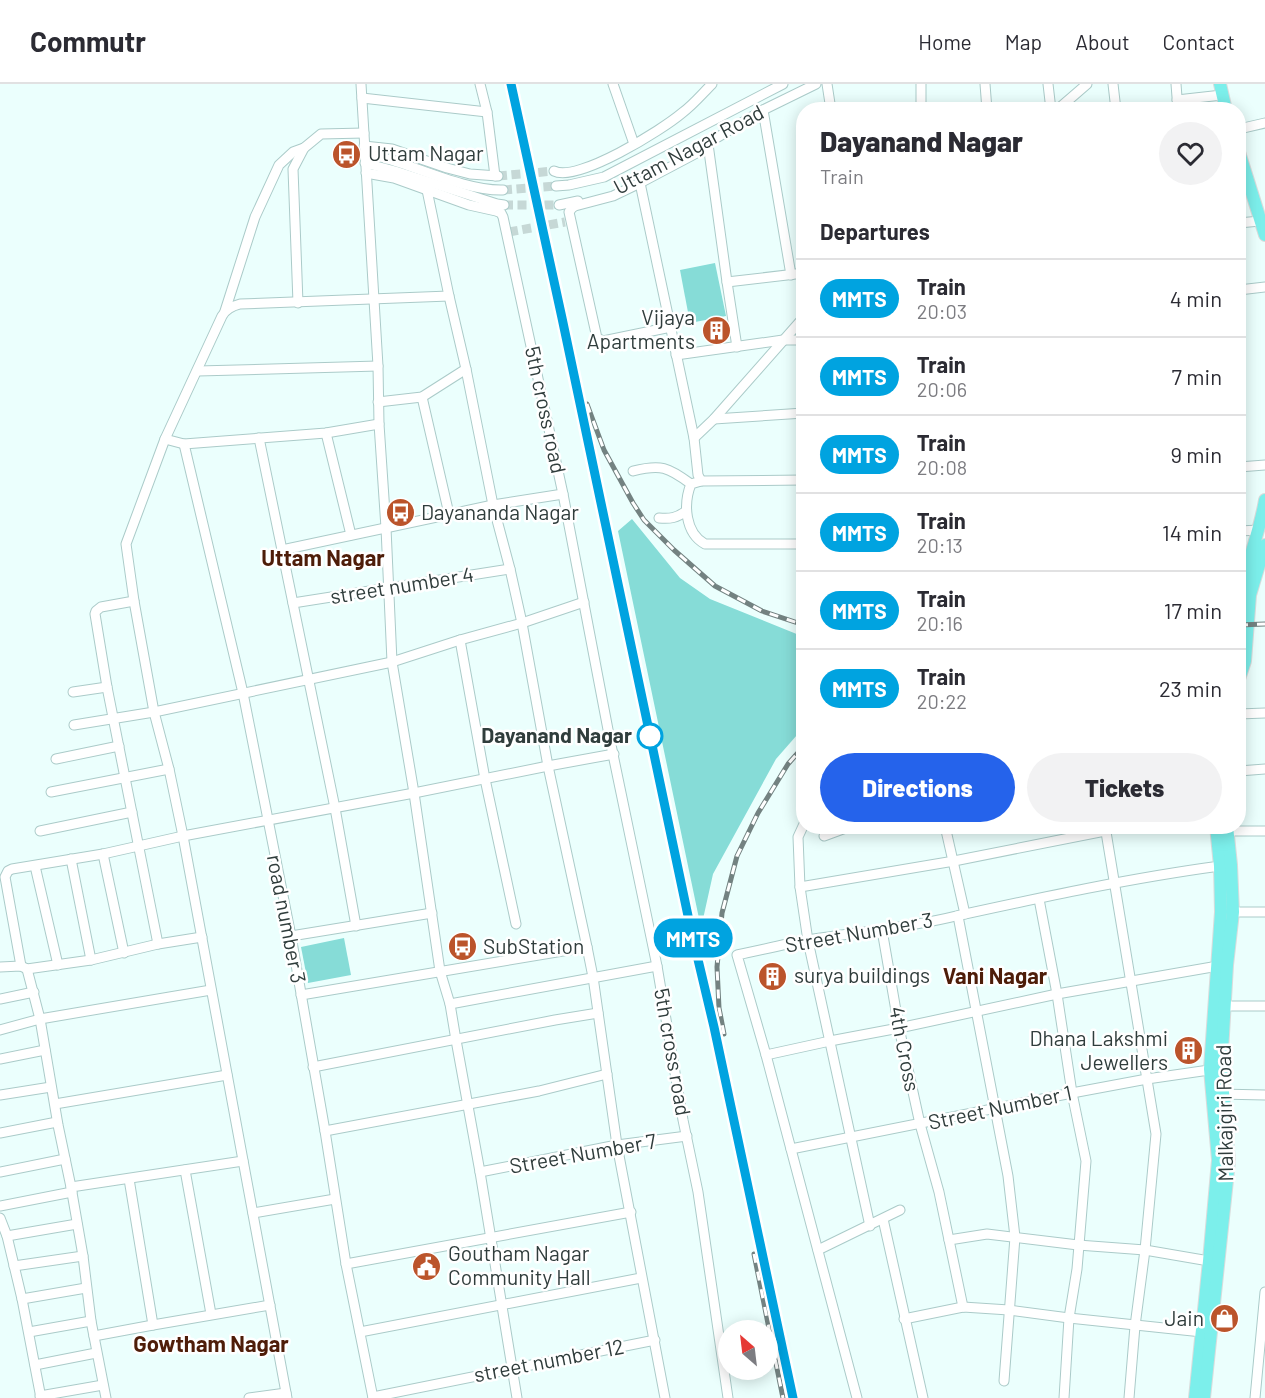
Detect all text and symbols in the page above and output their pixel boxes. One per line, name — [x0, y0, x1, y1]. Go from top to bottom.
text: Commutr — [30, 24, 146, 58]
text: Home — [918, 29, 972, 54]
text: Map — [1005, 29, 1042, 54]
text: About — [1075, 29, 1130, 54]
text: Contact — [1163, 29, 1235, 54]
street label: Uttam Nagar Road — [609, 99, 768, 199]
button: heart — [1159, 122, 1222, 185]
text: Dayanand Nagar — [820, 124, 1023, 158]
bus stop icon: Uttam Nagar — [331, 138, 363, 170]
place label: Uttam Nagar — [368, 140, 484, 165]
text: Train — [820, 164, 864, 188]
text: Departures — [820, 218, 930, 244]
text: Train — [917, 273, 966, 299]
text: 4 min — [1170, 285, 1222, 311]
text: MMTS — [832, 286, 887, 311]
text: 20:03 — [917, 299, 967, 323]
place label: Vijaya Apartments — [587, 304, 695, 353]
building icon: Vijaya Apartments — [700, 314, 732, 346]
street label: 5th cross road — [521, 344, 572, 475]
text: Train — [917, 351, 966, 377]
text: 7 min — [1172, 363, 1222, 389]
text: MMTS — [832, 364, 887, 389]
text: 20:06 — [917, 377, 967, 401]
text: Train — [917, 429, 966, 455]
text: 9 min — [1170, 441, 1222, 467]
text: MMTS — [832, 442, 887, 467]
text: 20:08 — [917, 455, 967, 479]
bus stop icon: Dayananda Nagar — [384, 497, 416, 529]
place label: Dayananda Nagar — [421, 499, 579, 524]
text: Train — [917, 507, 966, 533]
text: 14 min — [1162, 519, 1222, 545]
text: MMTS — [832, 520, 887, 545]
text: 20:13 — [917, 533, 963, 557]
district label: Uttam Nagar — [261, 544, 385, 570]
street label: street number 4 — [328, 561, 475, 608]
text: Train — [917, 585, 966, 611]
text: 17 min — [1164, 597, 1222, 623]
text: MMTS — [832, 598, 887, 623]
text: 20:16 — [917, 611, 963, 635]
text: Train — [917, 663, 966, 689]
text: 23 min — [1159, 675, 1222, 701]
text: MMTS — [832, 676, 887, 701]
text: 20:22 — [917, 689, 967, 713]
place label: Dayanand Nagar — [481, 722, 632, 747]
marker: Dayanand Nagar — [637, 723, 663, 749]
button: Directions — [820, 753, 1015, 822]
button: Tickets — [1027, 753, 1222, 822]
street label: road number 3 — [263, 852, 312, 985]
street label: Street Number 3 — [783, 906, 935, 957]
line badge: MMTS — [651, 918, 735, 958]
text: MMTS — [666, 926, 720, 951]
bus stop icon: SubStation — [446, 931, 478, 963]
place label: SubStation — [483, 933, 584, 958]
building icon: surya buildings — [757, 960, 789, 992]
place label: surya buildings — [794, 962, 930, 987]
district label: Vani Nagar — [943, 962, 1048, 988]
street label: 5th cross road — [650, 986, 697, 1117]
street label: 4th Cross — [885, 1004, 926, 1093]
place label: Dhana Lakshmi Jewellers — [1029, 1025, 1168, 1074]
building icon: Dhana Lakshmi Jewellers — [1173, 1035, 1205, 1067]
street label: Malkajgiri Road — [1210, 1044, 1237, 1182]
street label: Street Number 1 — [926, 1079, 1074, 1134]
street label: Street Number 7 — [507, 1127, 658, 1178]
place label: Goutham Nagar Community Hall — [448, 1240, 591, 1289]
public building icon: Goutham Nagar Community Hall — [411, 1250, 443, 1282]
shop icon: Jain — [1209, 1303, 1241, 1335]
place label: Jain — [1164, 1305, 1204, 1330]
north arrow — [718, 1320, 778, 1380]
map controls — [718, 1320, 778, 1380]
district label: Gowtham Nagar — [133, 1330, 289, 1356]
street label: street number 12 — [472, 1333, 626, 1386]

